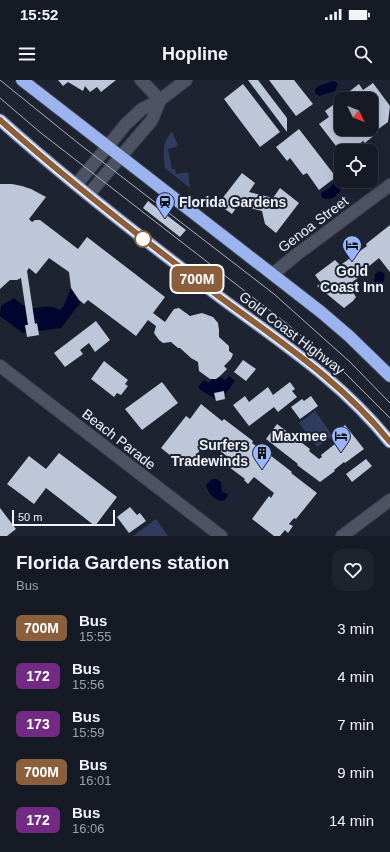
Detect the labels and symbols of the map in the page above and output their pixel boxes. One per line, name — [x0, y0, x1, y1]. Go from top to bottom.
north arrow — [334, 92, 378, 136]
station icon: Florida Gardens — [154, 191, 176, 219]
street label: Genoa Street — [275, 192, 351, 255]
place label: Florida Gardens — [179, 194, 287, 210]
unlabelled marker — [134, 230, 152, 248]
hotel icon: Gold Coast Inn — [341, 234, 363, 262]
place label: Gold Coast Inn — [320, 263, 384, 295]
line badge: 700M — [169, 266, 225, 292]
street label: Gold Coast Highway — [236, 288, 348, 378]
street label: Beach Parade — [79, 405, 159, 473]
hotel icon: Maxmee — [330, 425, 352, 453]
place label: Maxmee — [272, 428, 327, 444]
place label: Surfers Tradewinds — [171, 437, 248, 469]
building icon: Surfers Tradewinds — [251, 442, 273, 470]
scale bar — [12, 508, 115, 527]

